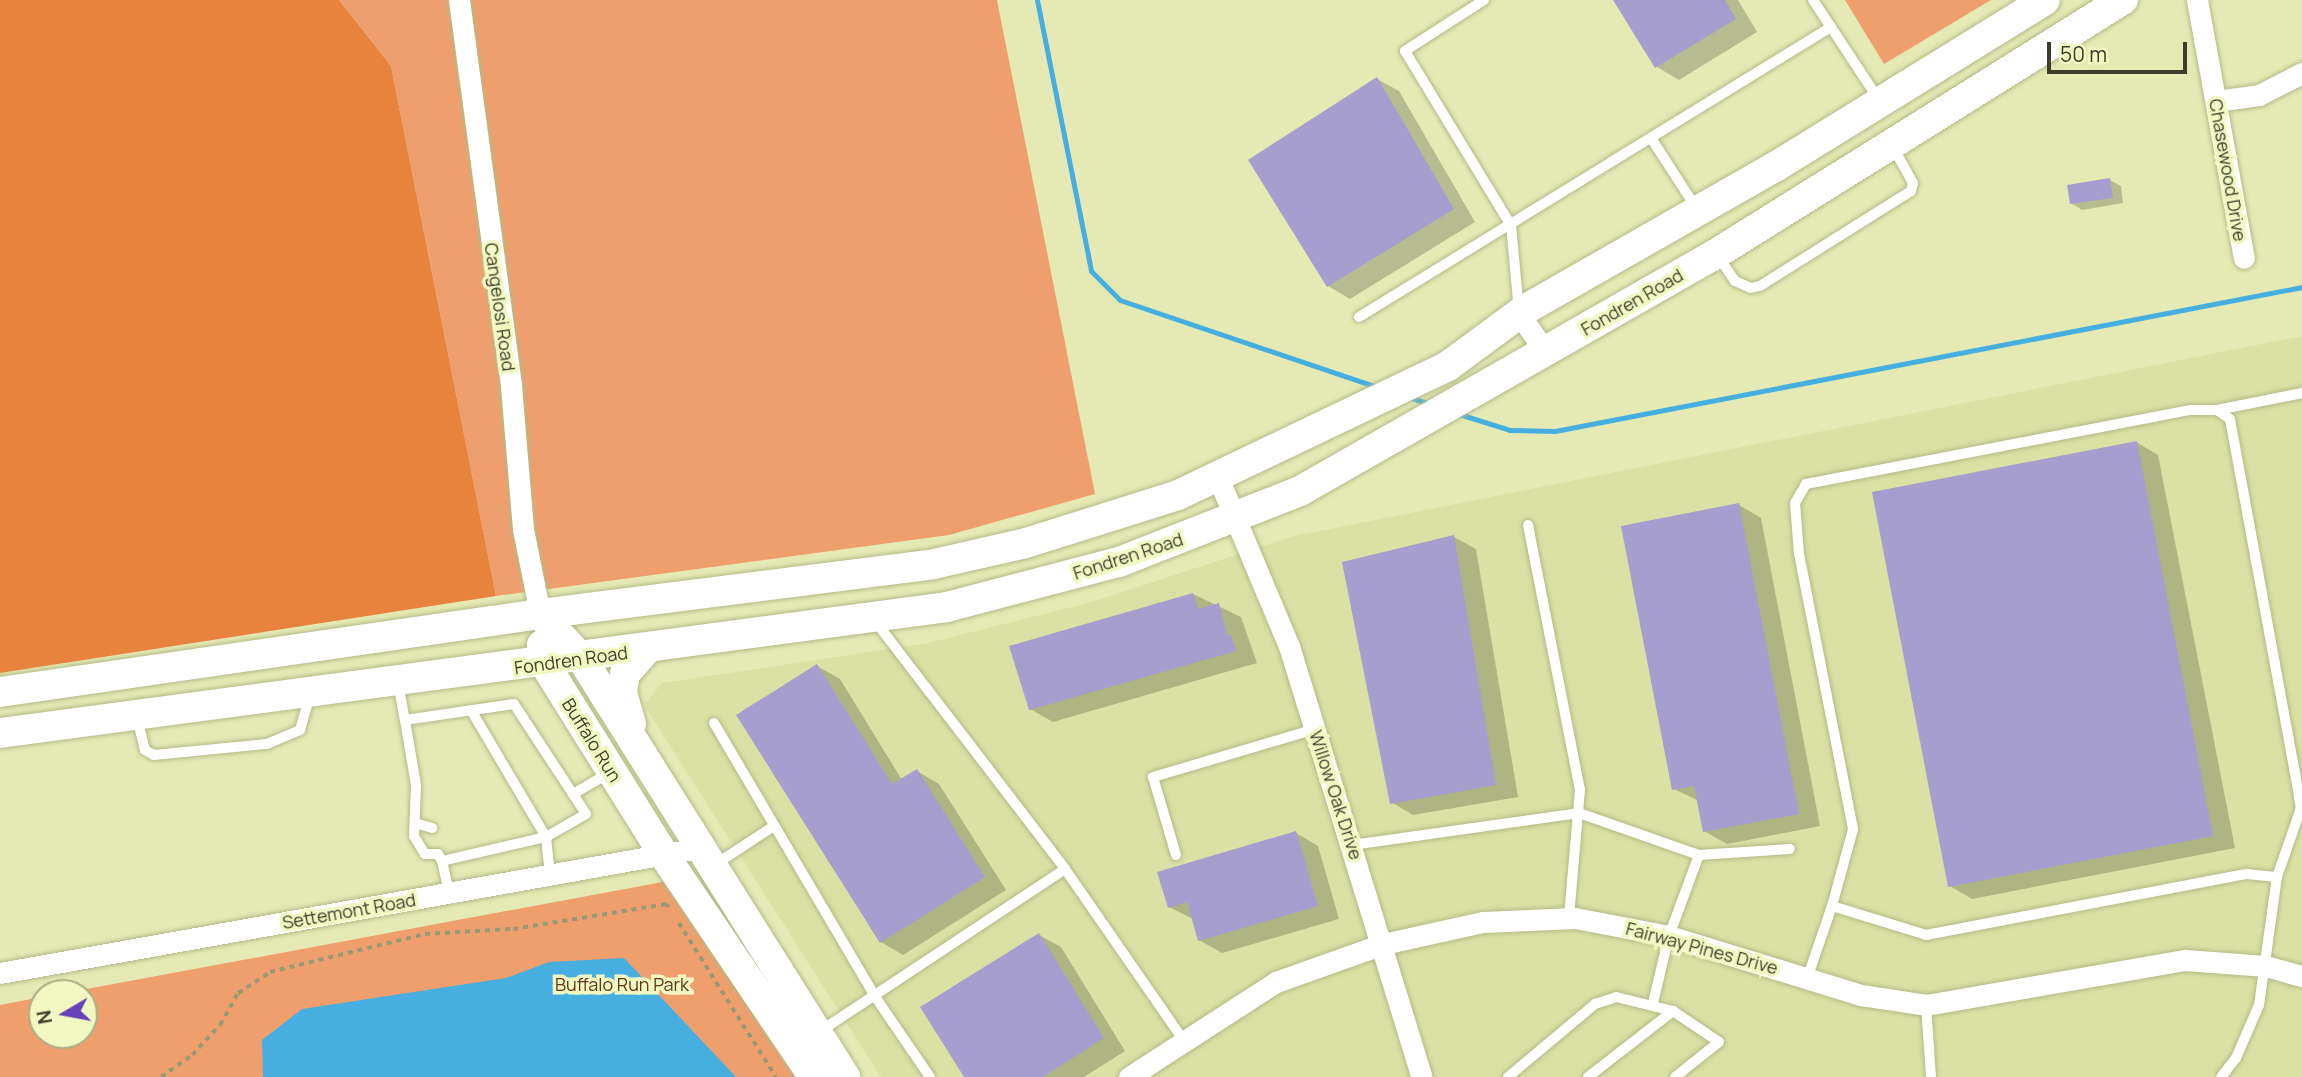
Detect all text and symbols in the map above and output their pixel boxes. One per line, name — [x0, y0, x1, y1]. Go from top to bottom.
scale bar — [2050, 28, 2190, 72]
text: 50 m — [2060, 40, 2107, 68]
street label: Chasewood Drive — [2205, 97, 2251, 243]
street label: Cangelosi Road — [480, 241, 520, 373]
street label: Fondren Road — [1577, 264, 1687, 340]
street label: Fondren Road — [1070, 528, 1186, 584]
street label: Fondren Road — [513, 641, 629, 679]
street label: Buffalo Run — [558, 694, 626, 786]
street label: Willow Oak Drive — [1305, 728, 1367, 862]
street label: Settemont Road — [281, 889, 417, 933]
street label: Fairway Pines Drive — [1624, 917, 1780, 979]
park label: Buffalo Run Park — [555, 973, 689, 995]
north arrow — [28, 979, 98, 1049]
text: N — [30, 1008, 58, 1026]

